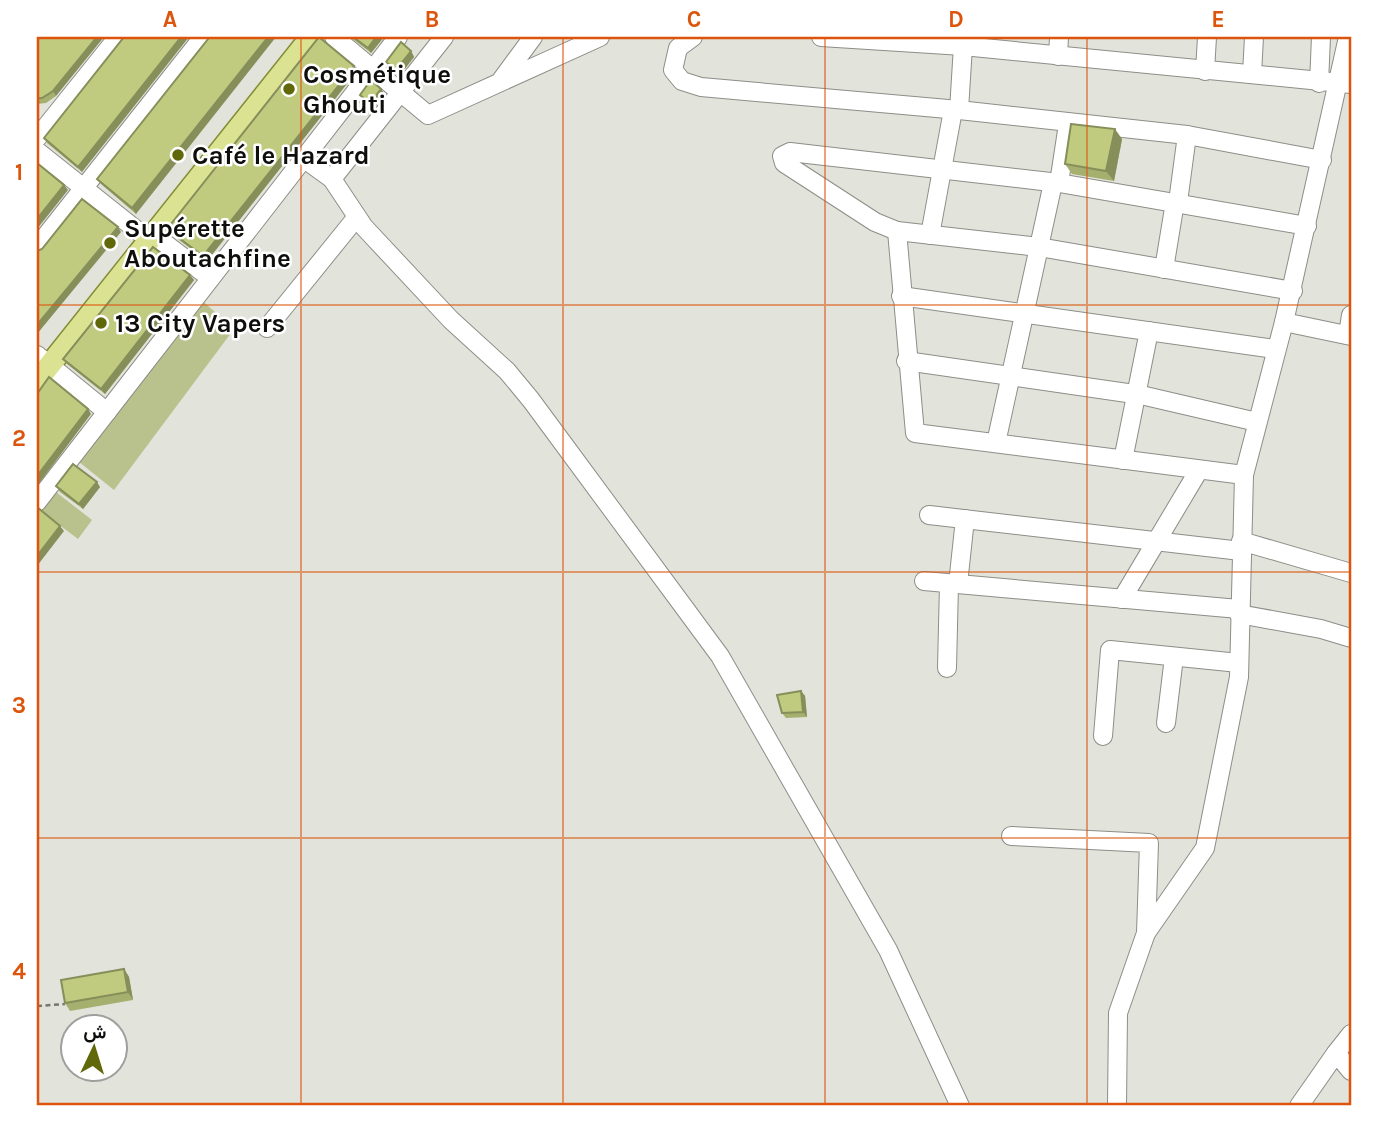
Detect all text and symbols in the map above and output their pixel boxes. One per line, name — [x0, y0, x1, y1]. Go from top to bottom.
text: A — [163, 6, 177, 33]
text: B — [425, 6, 439, 33]
text: C — [687, 6, 701, 33]
text: D — [948, 6, 964, 33]
text: E — [1211, 6, 1225, 33]
place label: Cosmétique Ghouti — [303, 59, 451, 120]
marker: Cosmétique Ghouti — [281, 81, 297, 97]
place label: Café le Hazard — [192, 140, 370, 171]
marker: Café le Hazard — [170, 147, 186, 163]
text: 1 — [15, 159, 23, 186]
place label: Supérette Aboutachfine — [124, 213, 291, 274]
marker: Supérette Aboutachfine — [102, 235, 118, 251]
place label: 13 City Vapers — [115, 308, 285, 339]
marker: 13 City Vapers — [93, 315, 109, 331]
text: 2 — [12, 425, 26, 452]
text: 3 — [12, 692, 26, 719]
text: 4 — [12, 958, 26, 985]
north arrow — [60, 1014, 130, 1084]
text: ش — [83, 1020, 107, 1044]

